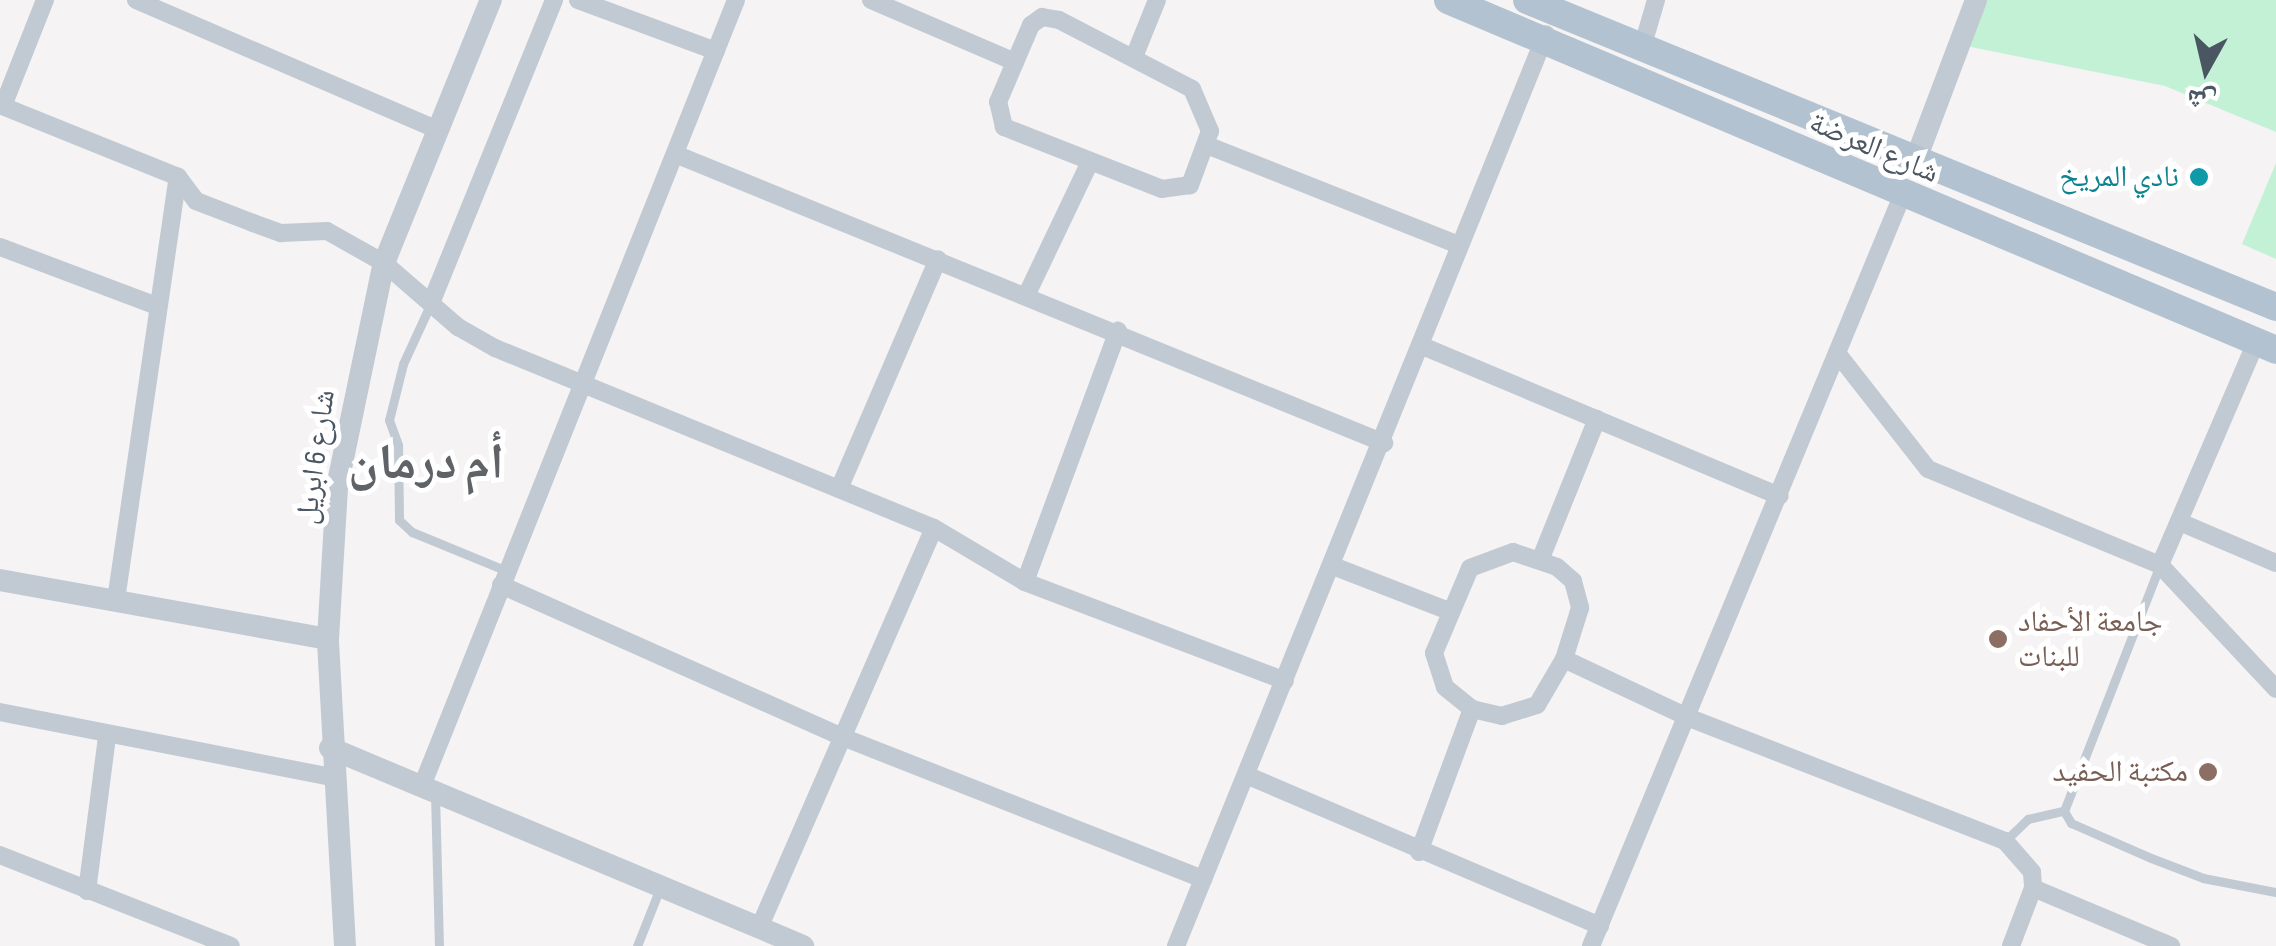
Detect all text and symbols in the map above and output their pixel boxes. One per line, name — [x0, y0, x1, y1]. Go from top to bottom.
north arrow — [2156, 20, 2256, 120]
text: ش — [2185, 82, 2219, 119]
street label: شارع العرضة — [1804, 105, 1944, 191]
place label: نادي المريخ — [2059, 159, 2179, 195]
marker: نادي المريخ — [2188, 166, 2210, 188]
street label: شارع 6 ابريل — [289, 388, 343, 526]
district label: أم درمان — [348, 434, 504, 494]
place label: جامعة الأحفاد للبنات — [2018, 604, 2162, 674]
marker: جامعة الأحفاد للبنات — [1987, 628, 2009, 650]
place label: مكتبة الحفيد — [2053, 754, 2188, 790]
marker: مكتبة الحفيد — [2197, 761, 2219, 783]

